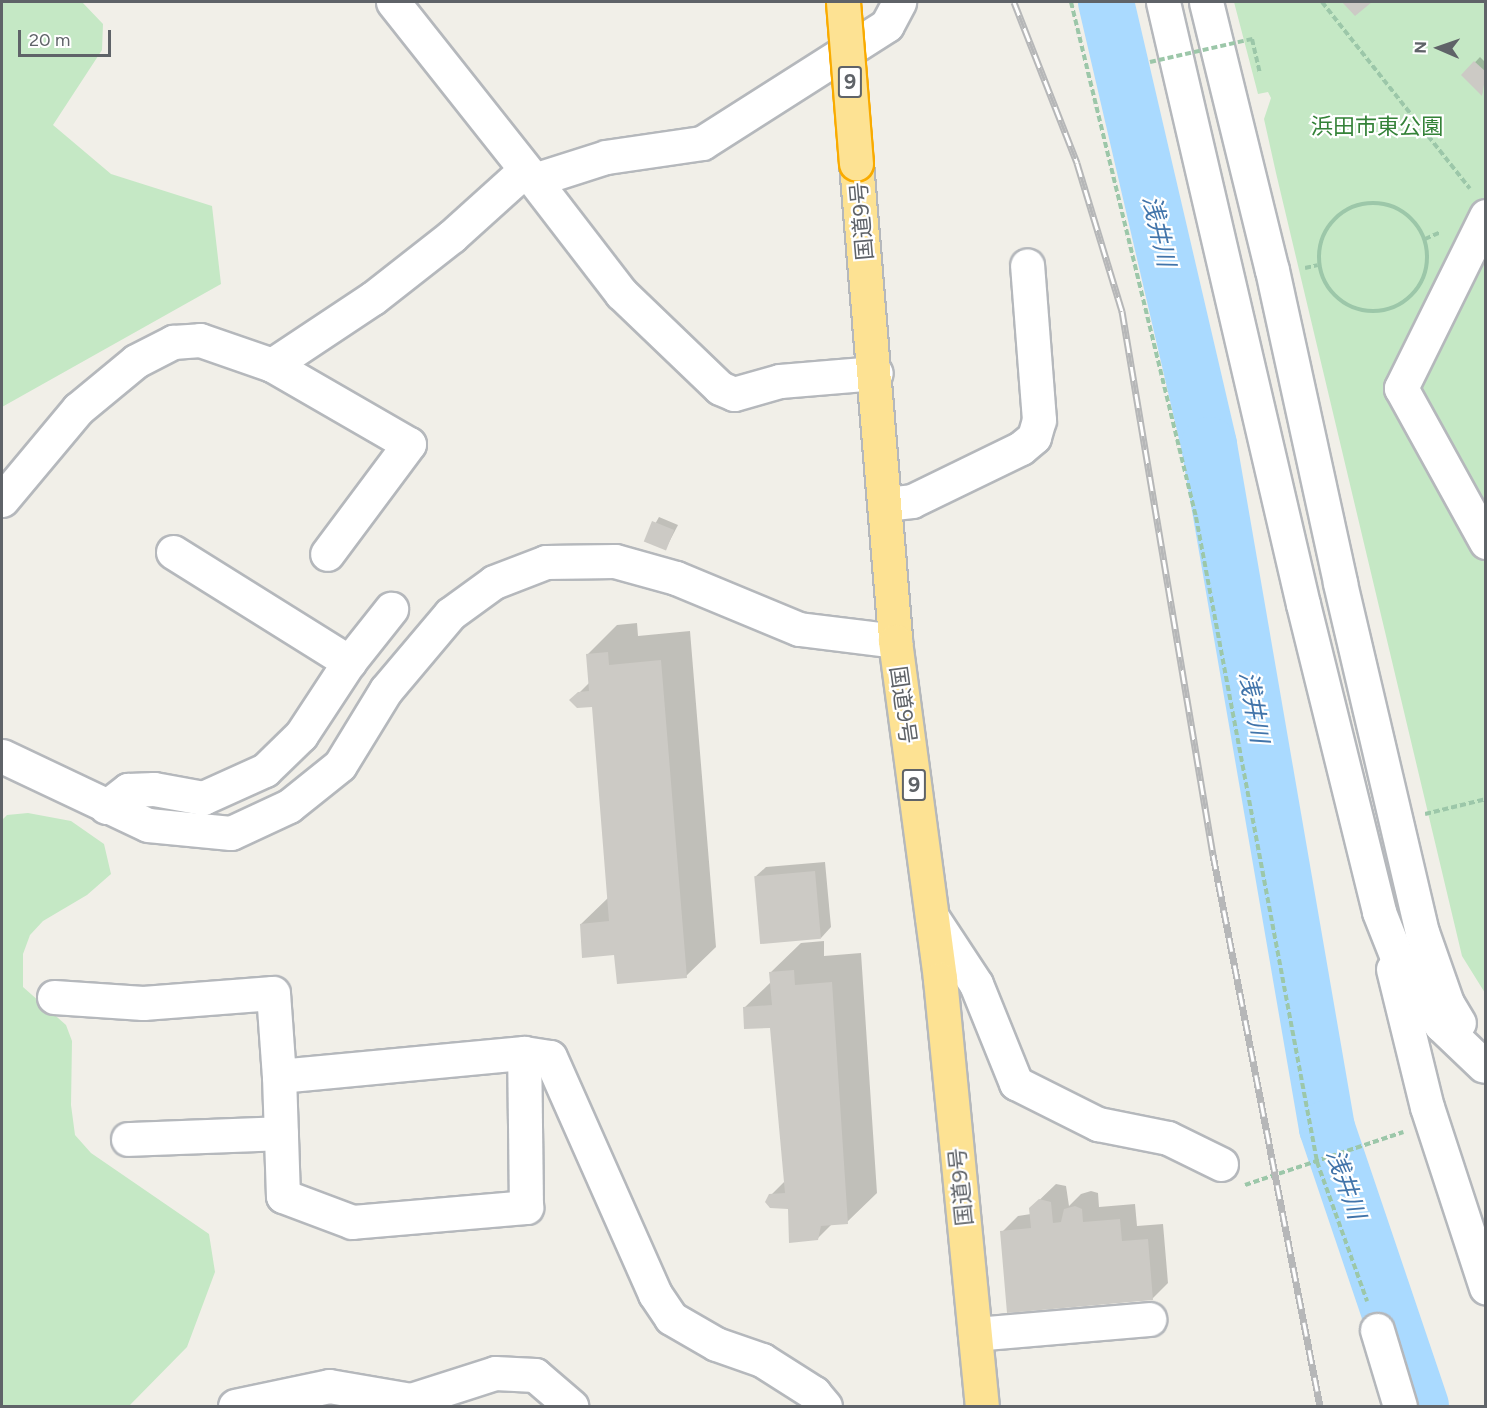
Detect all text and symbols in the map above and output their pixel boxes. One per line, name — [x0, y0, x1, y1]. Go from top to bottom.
scale bar — [21, 18, 114, 56]
north arrow — [1409, 18, 1469, 78]
text: 20 m — [29, 29, 70, 51]
text: N — [1411, 41, 1430, 54]
road number: 9 — [836, 64, 864, 100]
park label: 浜田市東公園 — [1311, 114, 1443, 140]
street label: 国道9号 — [845, 181, 879, 261]
water label: 浅井川 — [1137, 193, 1181, 269]
street label: 国道9号 — [884, 664, 922, 746]
water label: 浅井川 — [1234, 669, 1274, 745]
road number: 9 — [900, 767, 928, 803]
water label: 浅井川 — [1321, 1145, 1371, 1223]
street label: 国道9号 — [944, 1147, 978, 1227]

